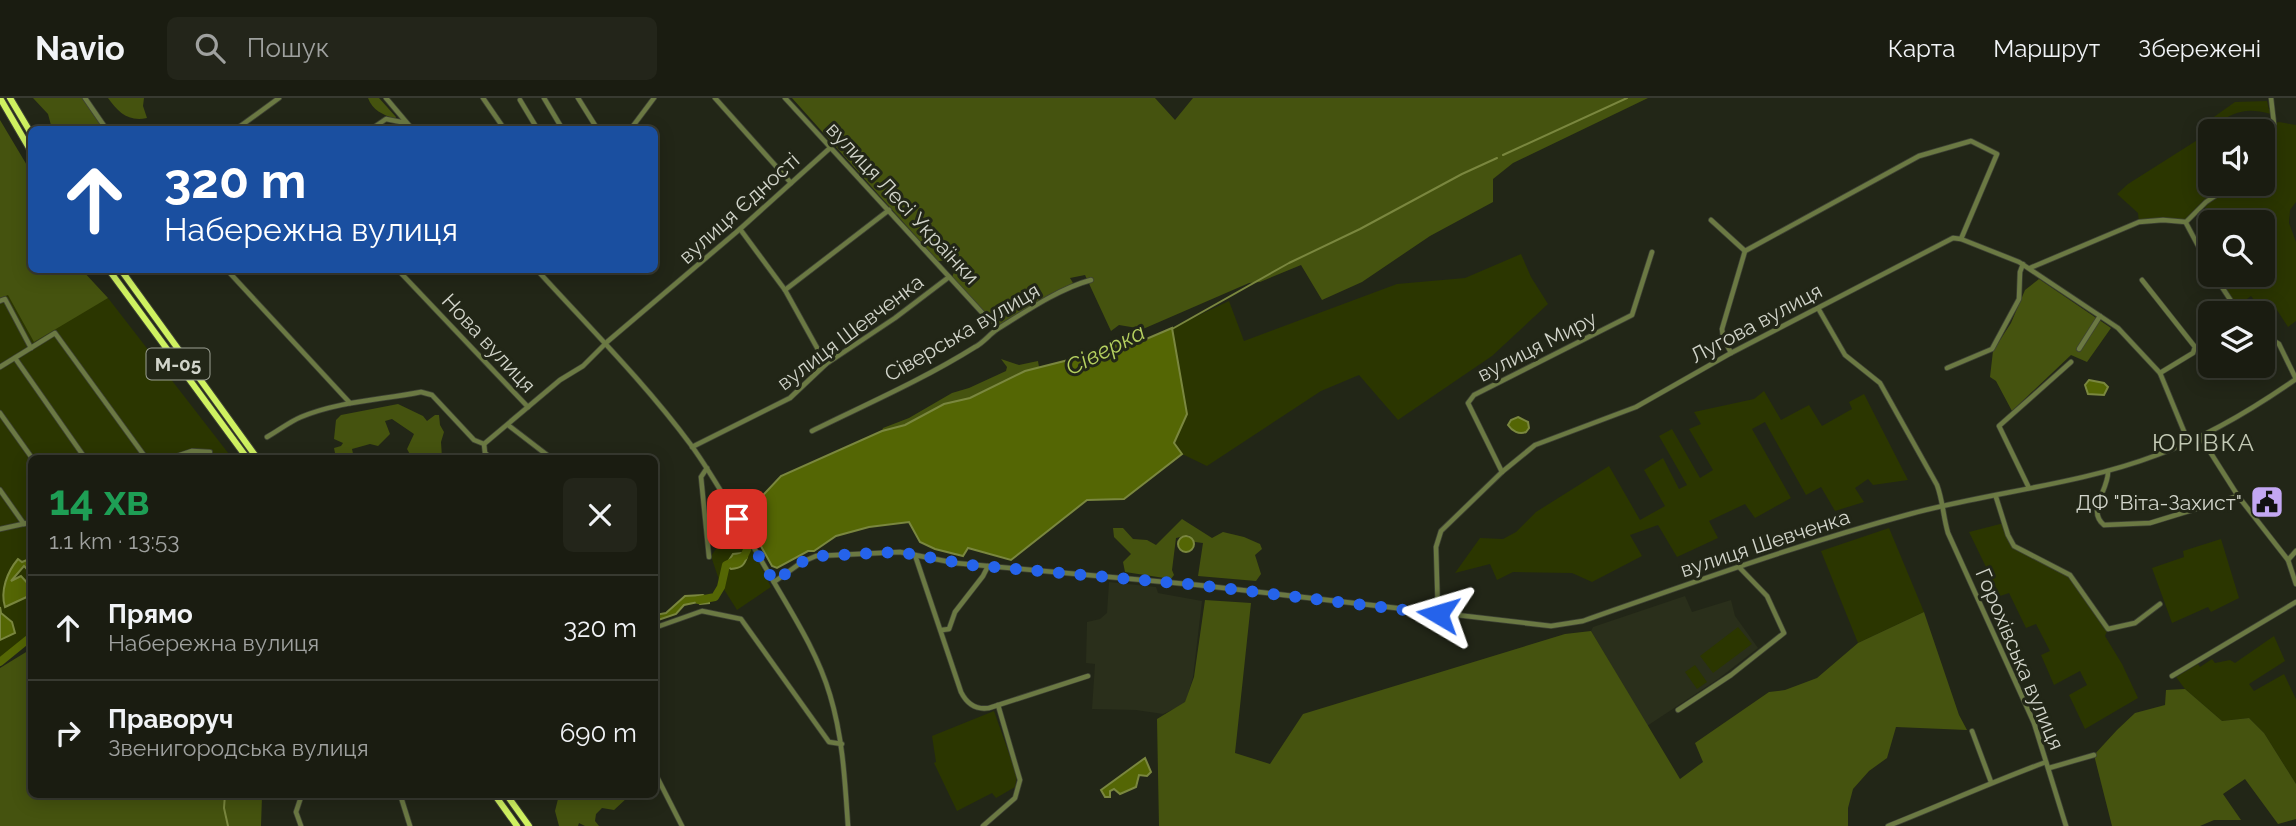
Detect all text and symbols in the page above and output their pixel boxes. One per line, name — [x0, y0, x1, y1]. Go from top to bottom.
search box — [167, 17, 657, 80]
text: Navio — [35, 29, 125, 68]
icon: search — [191, 29, 229, 67]
text: Пошук — [247, 33, 329, 63]
text: Карта — [1888, 34, 1955, 63]
text: Маршрут — [1993, 34, 2100, 63]
text: Збережені — [2138, 34, 2261, 63]
street label: вулиця Лесі Українки — [821, 117, 985, 289]
map controls — [2198, 119, 2275, 378]
button: sound — [2198, 119, 2275, 196]
street label: вулиця Єдності — [674, 147, 804, 269]
text: 320 m — [164, 152, 306, 209]
icon: ahead — [49, 154, 140, 245]
button: search — [2198, 210, 2275, 287]
text: Набережна вулиця — [164, 211, 458, 248]
street label: вулиця Шевченка — [772, 269, 928, 395]
street label: Сіверська вулиця — [880, 277, 1044, 387]
street label: Лугова вулиця — [1686, 278, 1826, 368]
street label: Нова вулиця — [437, 288, 541, 398]
button: layers — [2198, 301, 2275, 378]
street label: вулиця Миру — [1473, 305, 1601, 387]
water label: Сіверка — [1061, 317, 1149, 380]
road number: М-05 — [146, 348, 210, 380]
district label: ЮРІВКА — [2152, 428, 2256, 457]
text: 14 хв — [49, 476, 150, 525]
button: close — [563, 478, 637, 552]
public building icon: ДФ "Віта-Захист" — [2248, 483, 2286, 521]
pin — [707, 489, 767, 549]
place label: ДФ "Віта-Захист" — [2076, 490, 2242, 515]
icon: arrive — [718, 500, 756, 538]
street label: вулиця Шевченка — [1677, 504, 1853, 582]
text: 1.1 km · 13:53 — [49, 527, 180, 554]
street label: Горохівська вулиця — [1970, 564, 2070, 754]
position arrow — [1401, 577, 1475, 651]
text: Прямо — [108, 599, 193, 629]
icon: ahead — [49, 609, 87, 647]
text: 320 m — [563, 613, 637, 643]
text: Набережна вулиця — [108, 629, 319, 656]
text: Праворуч — [108, 704, 233, 734]
icon: right — [49, 714, 87, 752]
text: 690 m — [560, 718, 637, 748]
text: Звенигородська вулиця — [108, 734, 369, 761]

